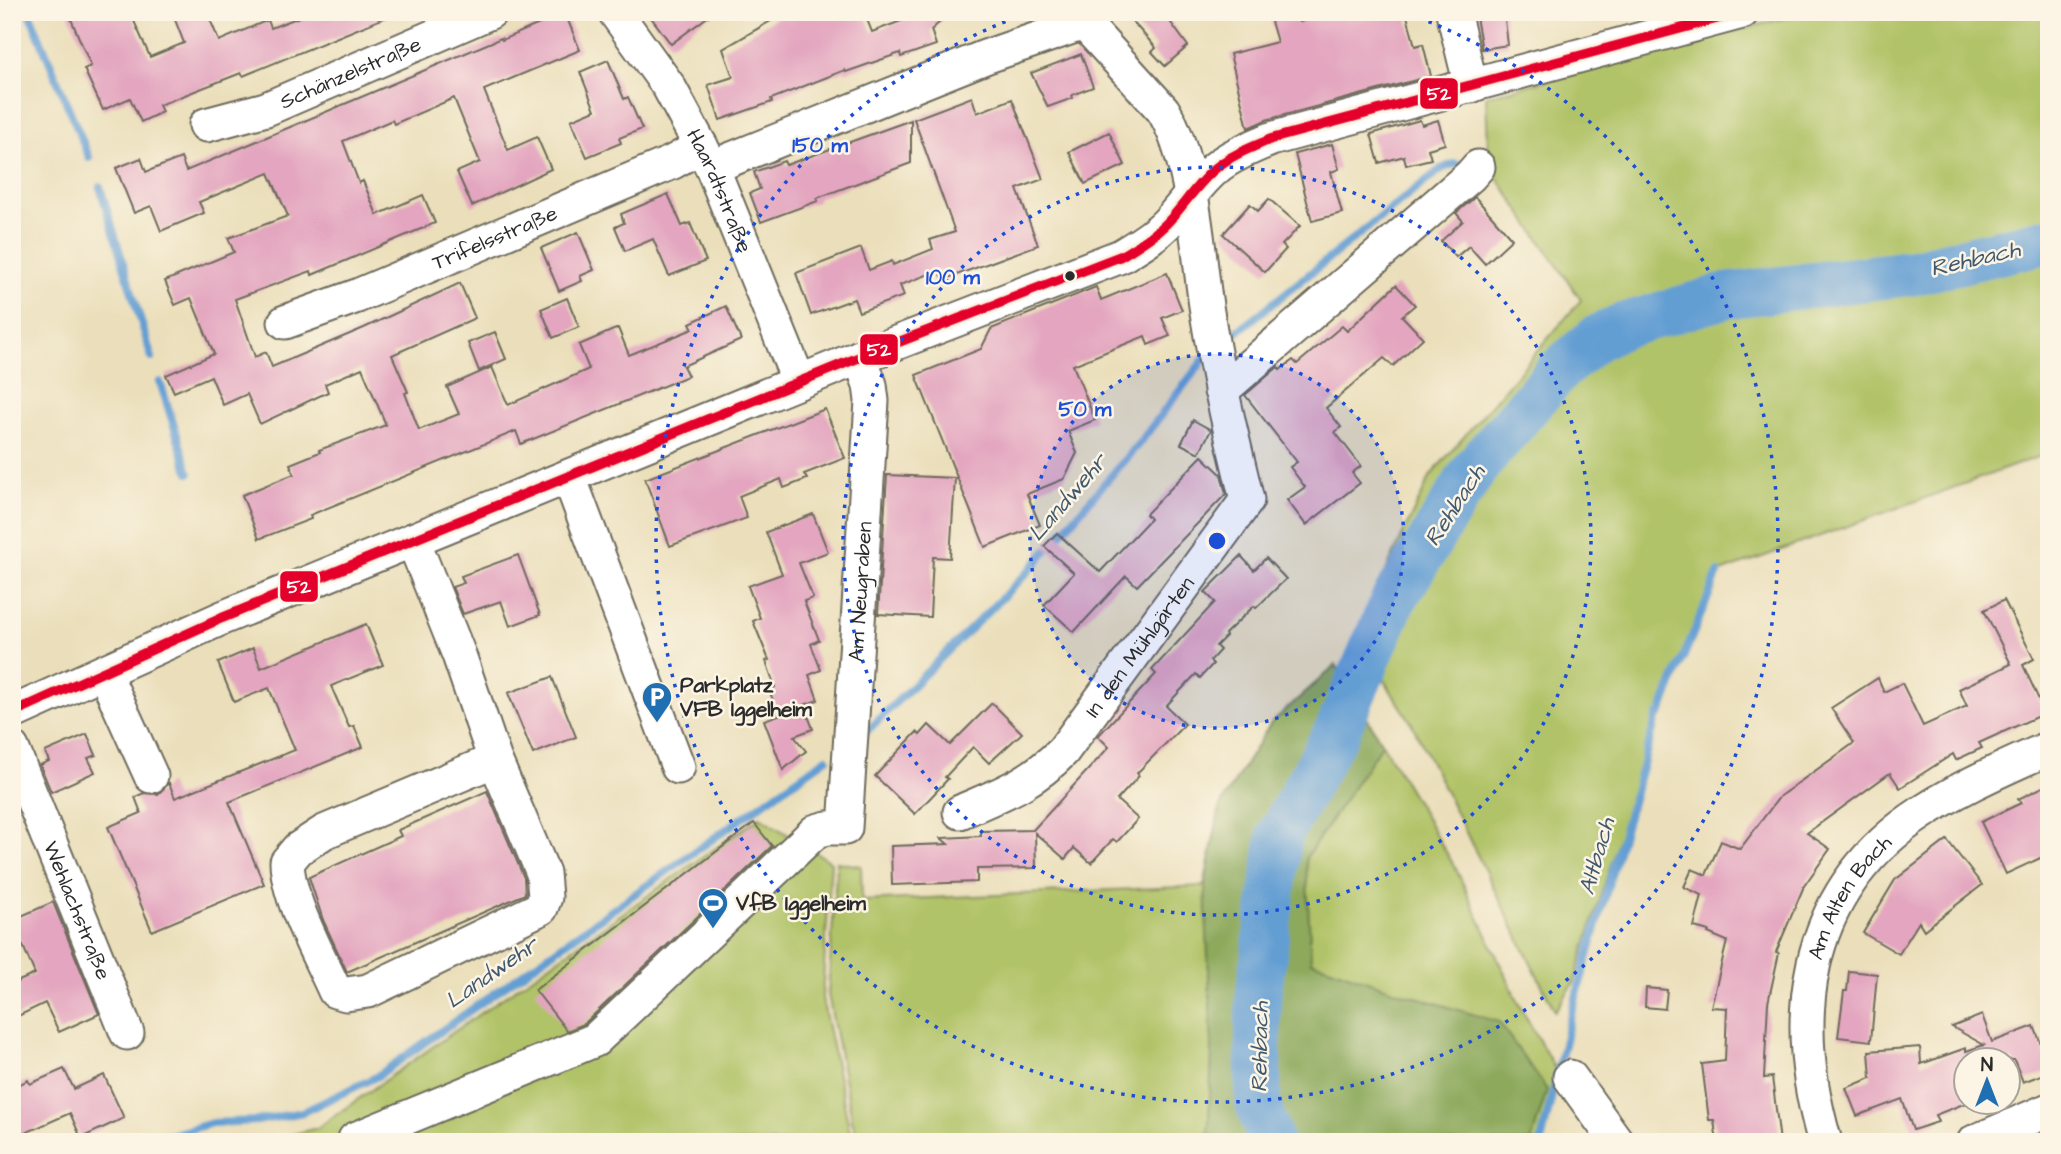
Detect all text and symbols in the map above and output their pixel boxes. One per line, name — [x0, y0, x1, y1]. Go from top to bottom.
street label: Schänzelstraße — [275, 30, 426, 116]
line badge: 52 — [1419, 77, 1459, 110]
text: 52 — [1427, 81, 1451, 108]
street label: Haardtstraße — [679, 124, 759, 257]
text: 150 m — [792, 131, 848, 160]
street label: Trifelsstraße — [428, 199, 562, 277]
water label: Rehbach — [1927, 233, 2025, 285]
text: 100 m — [926, 263, 981, 292]
unlabelled marker — [1063, 269, 1077, 283]
line badge: 52 — [859, 333, 899, 366]
text: 52 — [867, 337, 891, 364]
text: 50 m — [1059, 395, 1112, 424]
water label: Landwehr — [1021, 445, 1116, 548]
water label: Rehbach — [1417, 457, 1494, 552]
street label: Am Neugraben — [842, 521, 879, 663]
centre of rings — [1205, 529, 1229, 553]
line badge: 52 — [279, 570, 319, 603]
street label: In den Mühlgärten — [1078, 571, 1201, 723]
text: 52 — [287, 574, 311, 601]
place label: Parkplatz VFB Iggelheim — [679, 671, 812, 726]
parking icon: Parkplatz VFB Iggelheim — [640, 680, 674, 724]
water label: Altbach — [1571, 813, 1624, 898]
street label: Am Alten Bach — [1801, 828, 1898, 963]
street label: Wehlachstraße — [36, 837, 118, 984]
sports icon: VfB Iggelheim — [696, 886, 730, 930]
place label: VfB Iggelheim — [735, 889, 866, 920]
water label: Landwehr — [439, 928, 546, 1016]
water label: Rehbach — [1243, 1000, 1277, 1093]
north arrow — [1952, 1046, 2022, 1116]
text: N — [1981, 1052, 1993, 1079]

